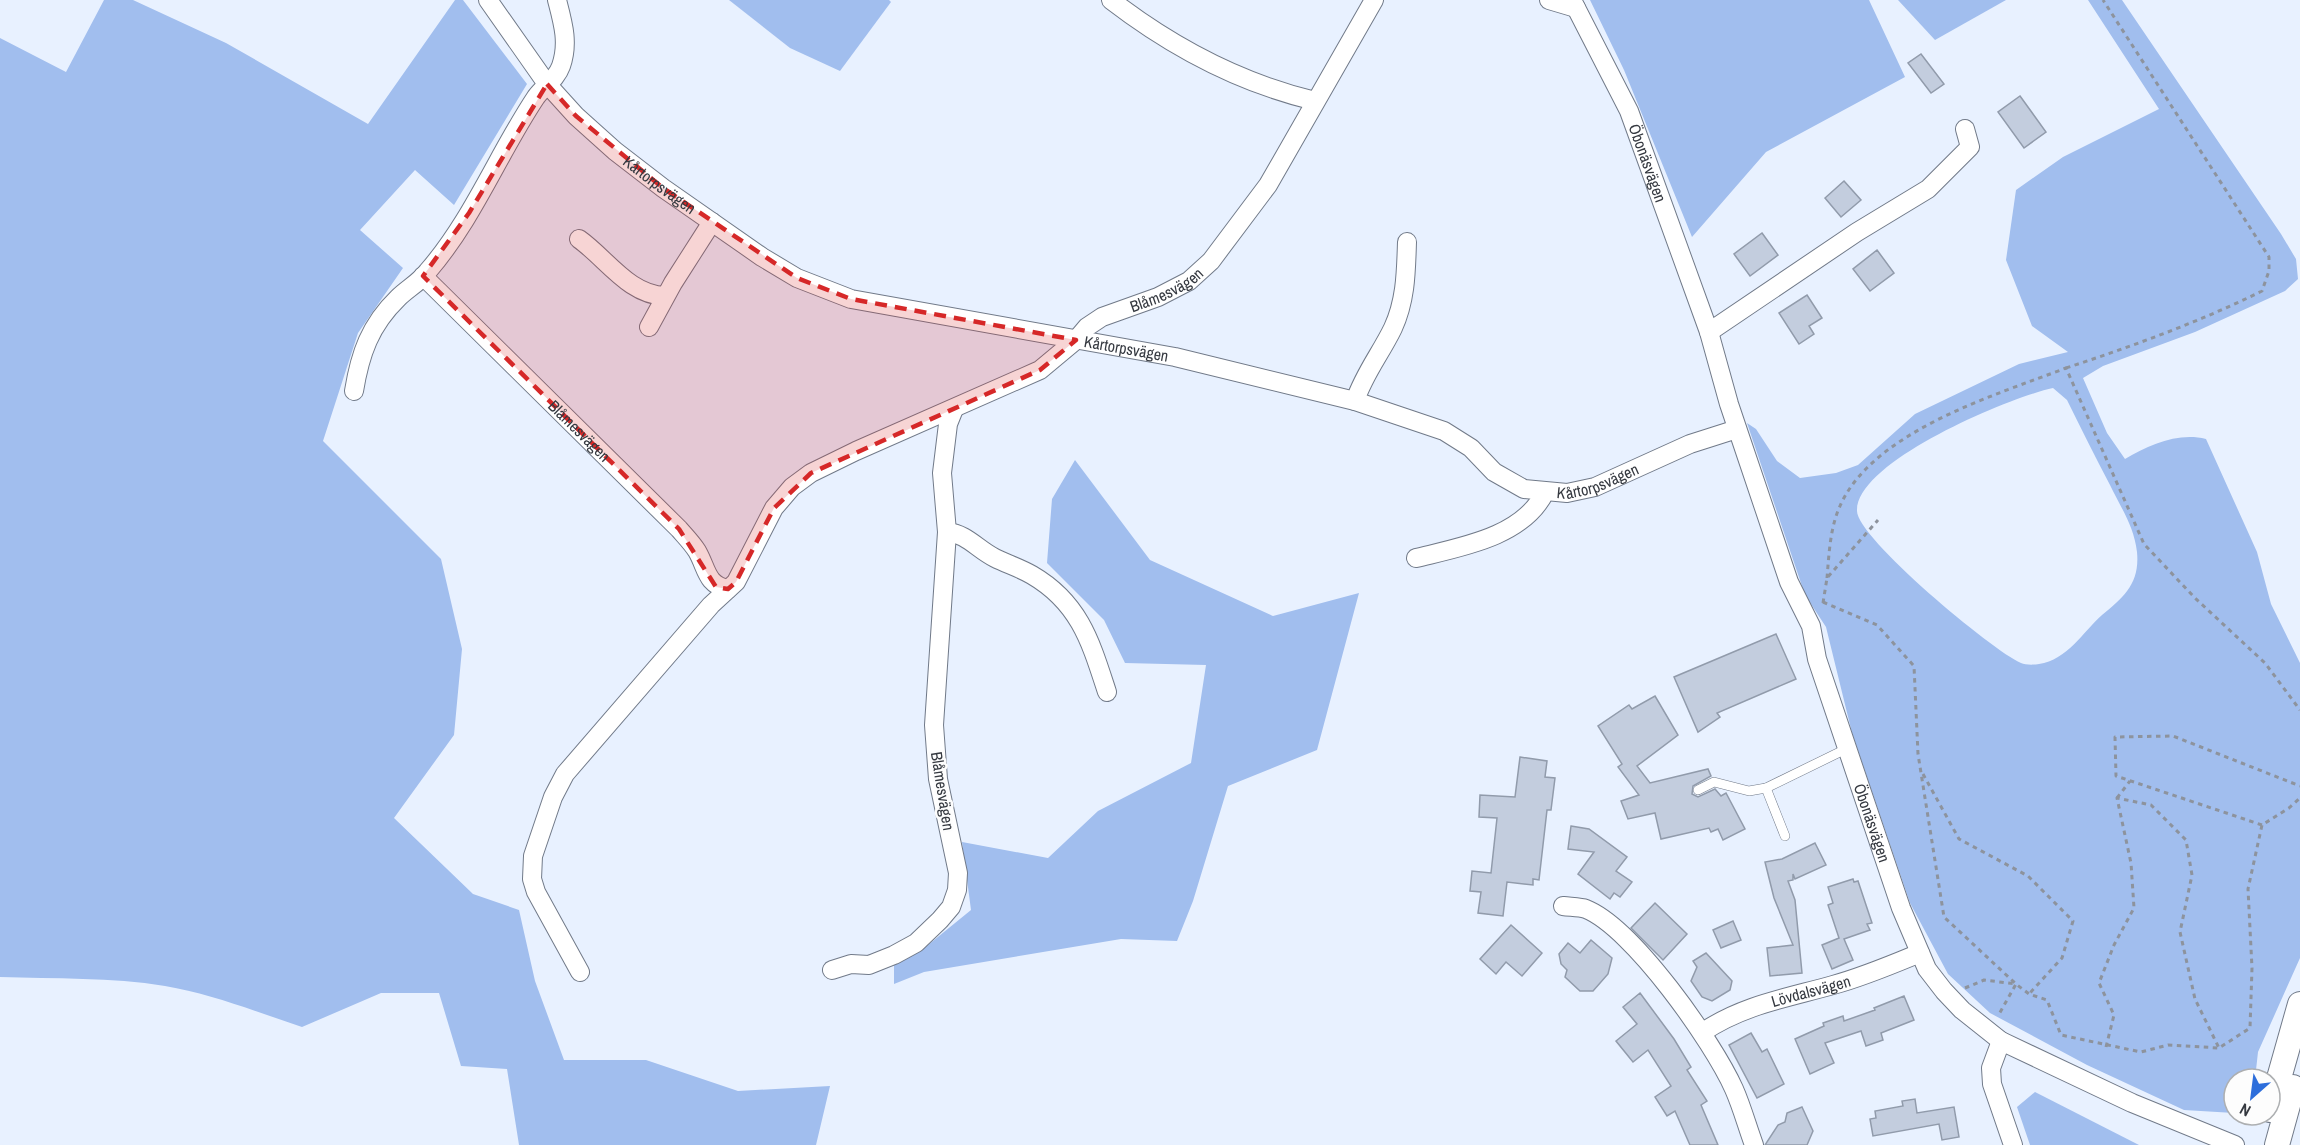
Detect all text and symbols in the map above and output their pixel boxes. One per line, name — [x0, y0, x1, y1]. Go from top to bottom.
street label: Öbonäsvägen — [1624, 121, 1672, 205]
street label: Kårtorpsvägen — [619, 150, 700, 219]
street label: Blåmesvägen — [1127, 262, 1208, 317]
street label: Kårtorpsvägen — [1082, 330, 1170, 367]
street label: Blåmesvägen — [543, 395, 615, 466]
street label: Kårtorpsvägen — [1556, 458, 1642, 504]
street label: Blåmesvägen — [926, 750, 960, 832]
street label: Öbonäsvägen — [1849, 781, 1896, 865]
street label: Lövdalsvägen — [1769, 970, 1853, 1012]
north arrow — [2222, 1067, 2282, 1127]
text: N — [2236, 1098, 2254, 1122]

